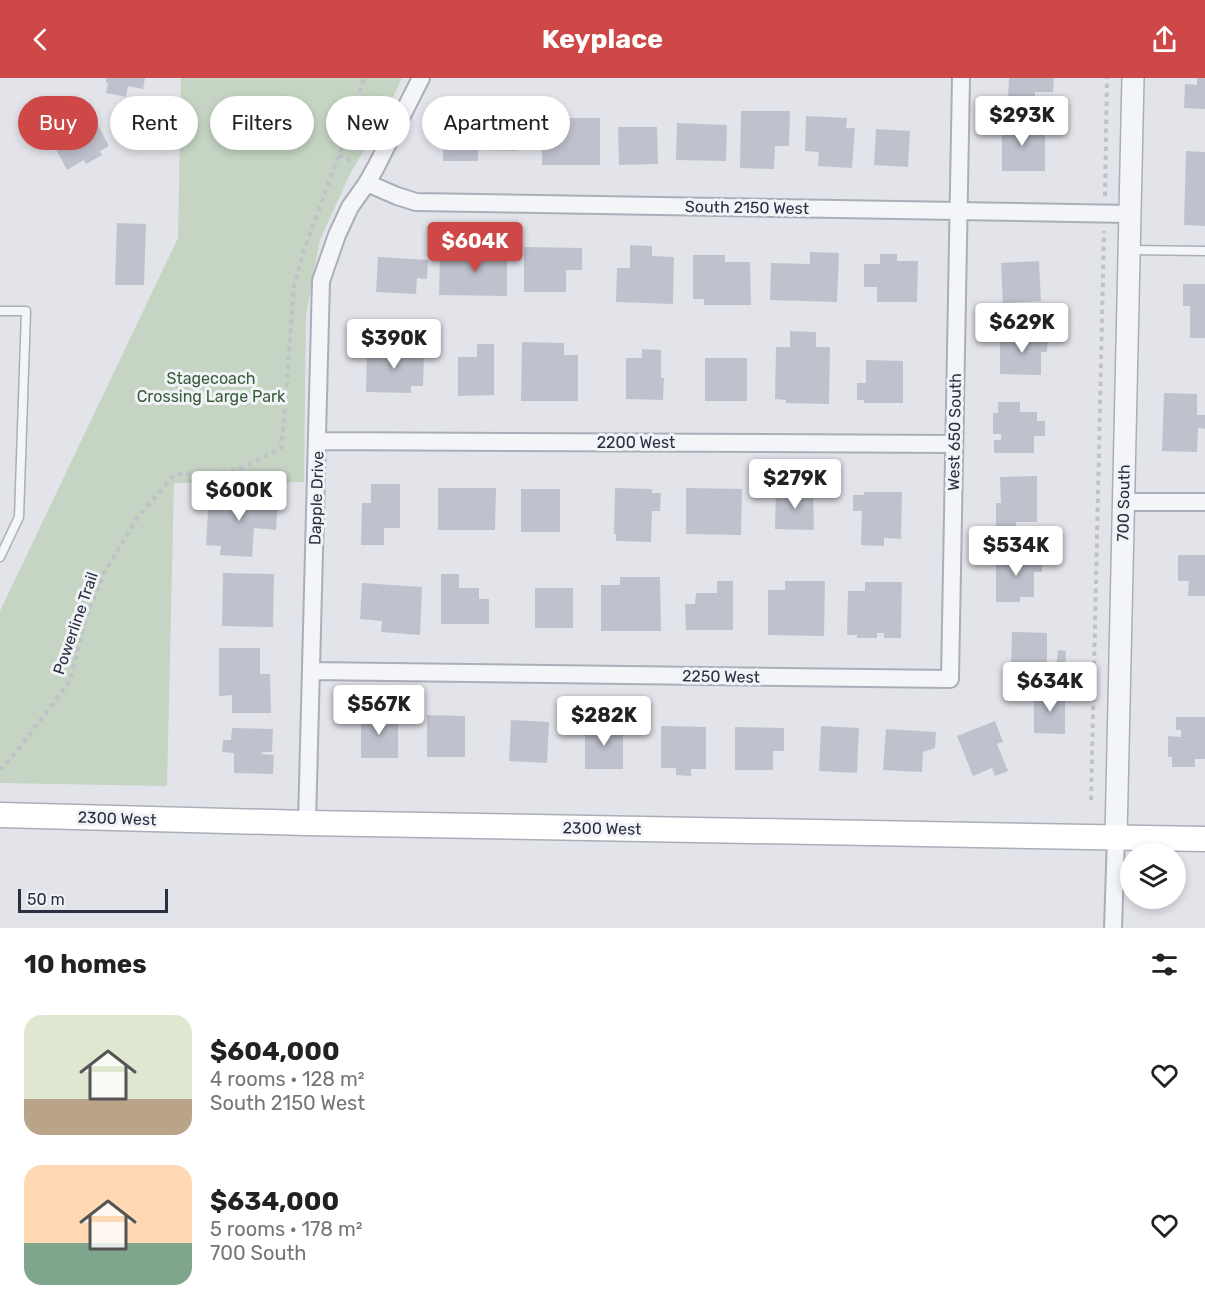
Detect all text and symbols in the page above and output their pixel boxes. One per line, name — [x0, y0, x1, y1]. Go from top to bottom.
icon: back — [24, 23, 57, 56]
text: Keyplace — [542, 23, 663, 55]
icon: share — [1148, 23, 1181, 56]
chip: Buy — [18, 96, 98, 150]
chip: Rent — [110, 96, 198, 150]
chip: Filters — [210, 96, 314, 150]
chip: New — [326, 96, 410, 150]
chip: Apartment — [422, 96, 570, 150]
pin: $293K — [980, 96, 1064, 147]
text: $293K — [989, 103, 1055, 127]
street label: South 2150 West — [685, 197, 809, 218]
pin: $604K — [433, 222, 517, 273]
text: $604K — [442, 229, 508, 253]
pin: $629K — [980, 303, 1064, 354]
text: $629K — [989, 310, 1055, 334]
pin: $390K — [352, 319, 436, 370]
text: $390K — [361, 326, 427, 350]
park label: Stagecoach Crossing Large Park — [137, 369, 286, 406]
street label: West 650 South — [944, 373, 965, 491]
street label: 2200 West — [597, 433, 675, 452]
street label: Dapple Drive — [305, 451, 328, 545]
pin: $279K — [753, 459, 837, 510]
street label: 700 South — [1113, 464, 1134, 542]
text: $279K — [763, 466, 827, 490]
pin: $600K — [197, 471, 281, 522]
text: $600K — [206, 478, 272, 502]
pin: $534K — [974, 526, 1058, 577]
text: $534K — [983, 533, 1049, 557]
street label: Powerline Trail — [49, 569, 102, 677]
pin: $634K — [1008, 662, 1092, 713]
street label: 2250 West — [682, 666, 760, 687]
text: $634K — [1017, 669, 1083, 693]
pin: $567K — [337, 685, 421, 736]
text: $567K — [347, 692, 411, 716]
pin: $282K — [562, 696, 646, 747]
text: $282K — [571, 703, 637, 727]
street label: 2300 West — [77, 808, 157, 829]
street label: 2300 West — [562, 818, 642, 839]
map controls — [1120, 843, 1186, 909]
button: layers — [1120, 843, 1186, 909]
scale bar — [18, 886, 168, 914]
text: 50 m — [27, 890, 65, 909]
icon: filters — [1148, 948, 1181, 981]
text: 10 homes — [24, 949, 147, 980]
text: $604,000 — [210, 1036, 340, 1067]
icon: home — [72, 1039, 144, 1111]
icon: heart — [1148, 1059, 1181, 1092]
text: 4 rooms · 128 m² — [210, 1067, 365, 1091]
text: South 2150 West — [210, 1091, 365, 1115]
text: $634,000 — [210, 1186, 339, 1217]
icon: home — [72, 1189, 144, 1261]
icon: heart — [1148, 1209, 1181, 1242]
text: 5 rooms · 178 m² — [210, 1217, 363, 1241]
text: 700 South — [210, 1241, 307, 1265]

